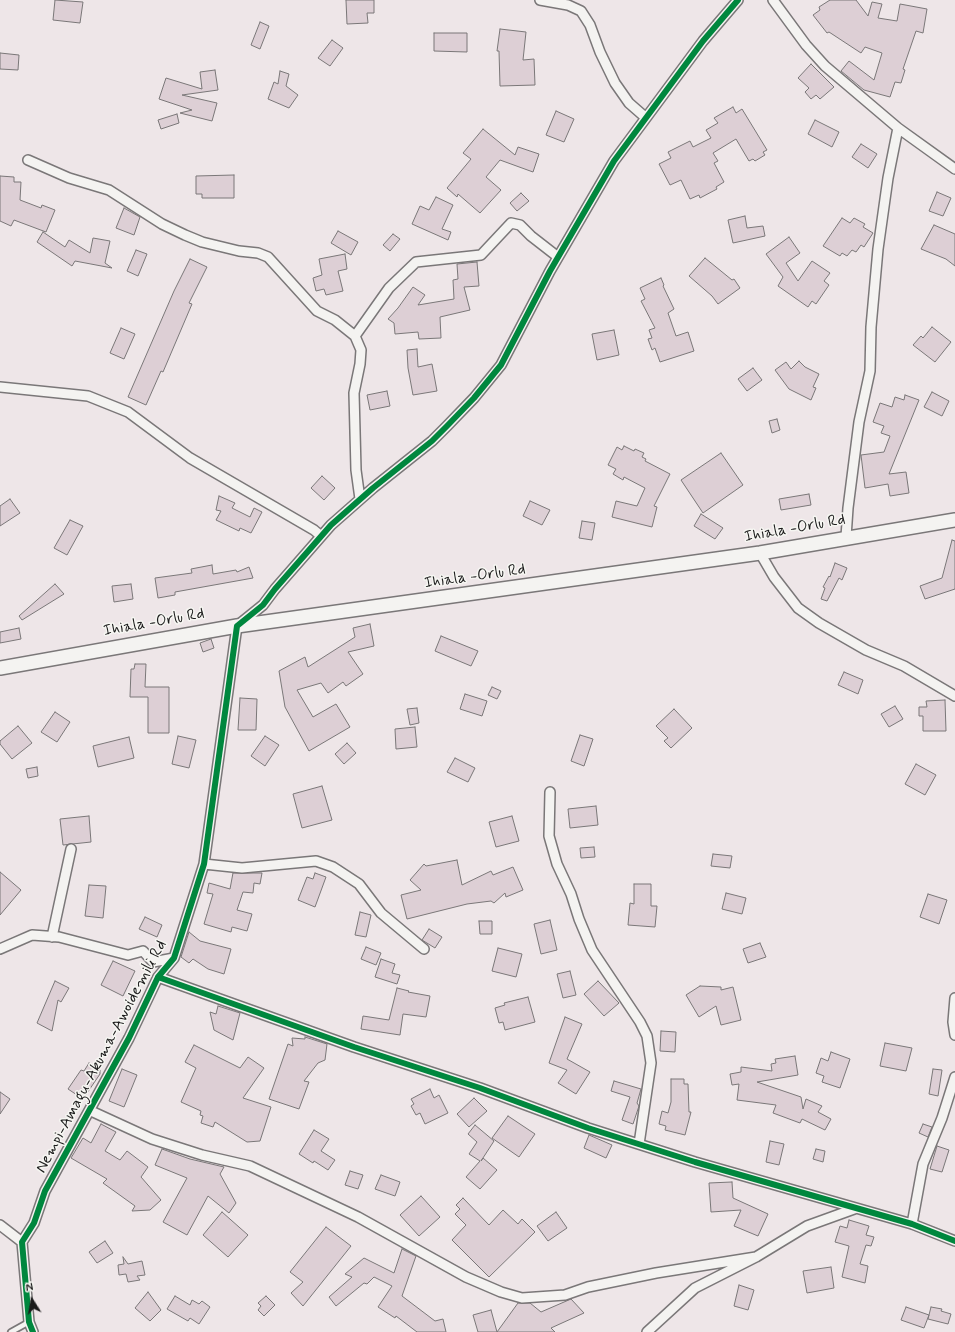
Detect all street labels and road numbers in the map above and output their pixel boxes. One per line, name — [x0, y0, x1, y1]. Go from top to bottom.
street label: Ihiala -Orlu Rd — [743, 511, 847, 547]
street label: Ihiala -Orlu Rd — [423, 560, 527, 594]
street label: Ihiala -Orlu Rd — [102, 605, 206, 641]
street label: Nempi-Amagu-Akuma-Awoidemili Rd — [32, 937, 172, 1177]

